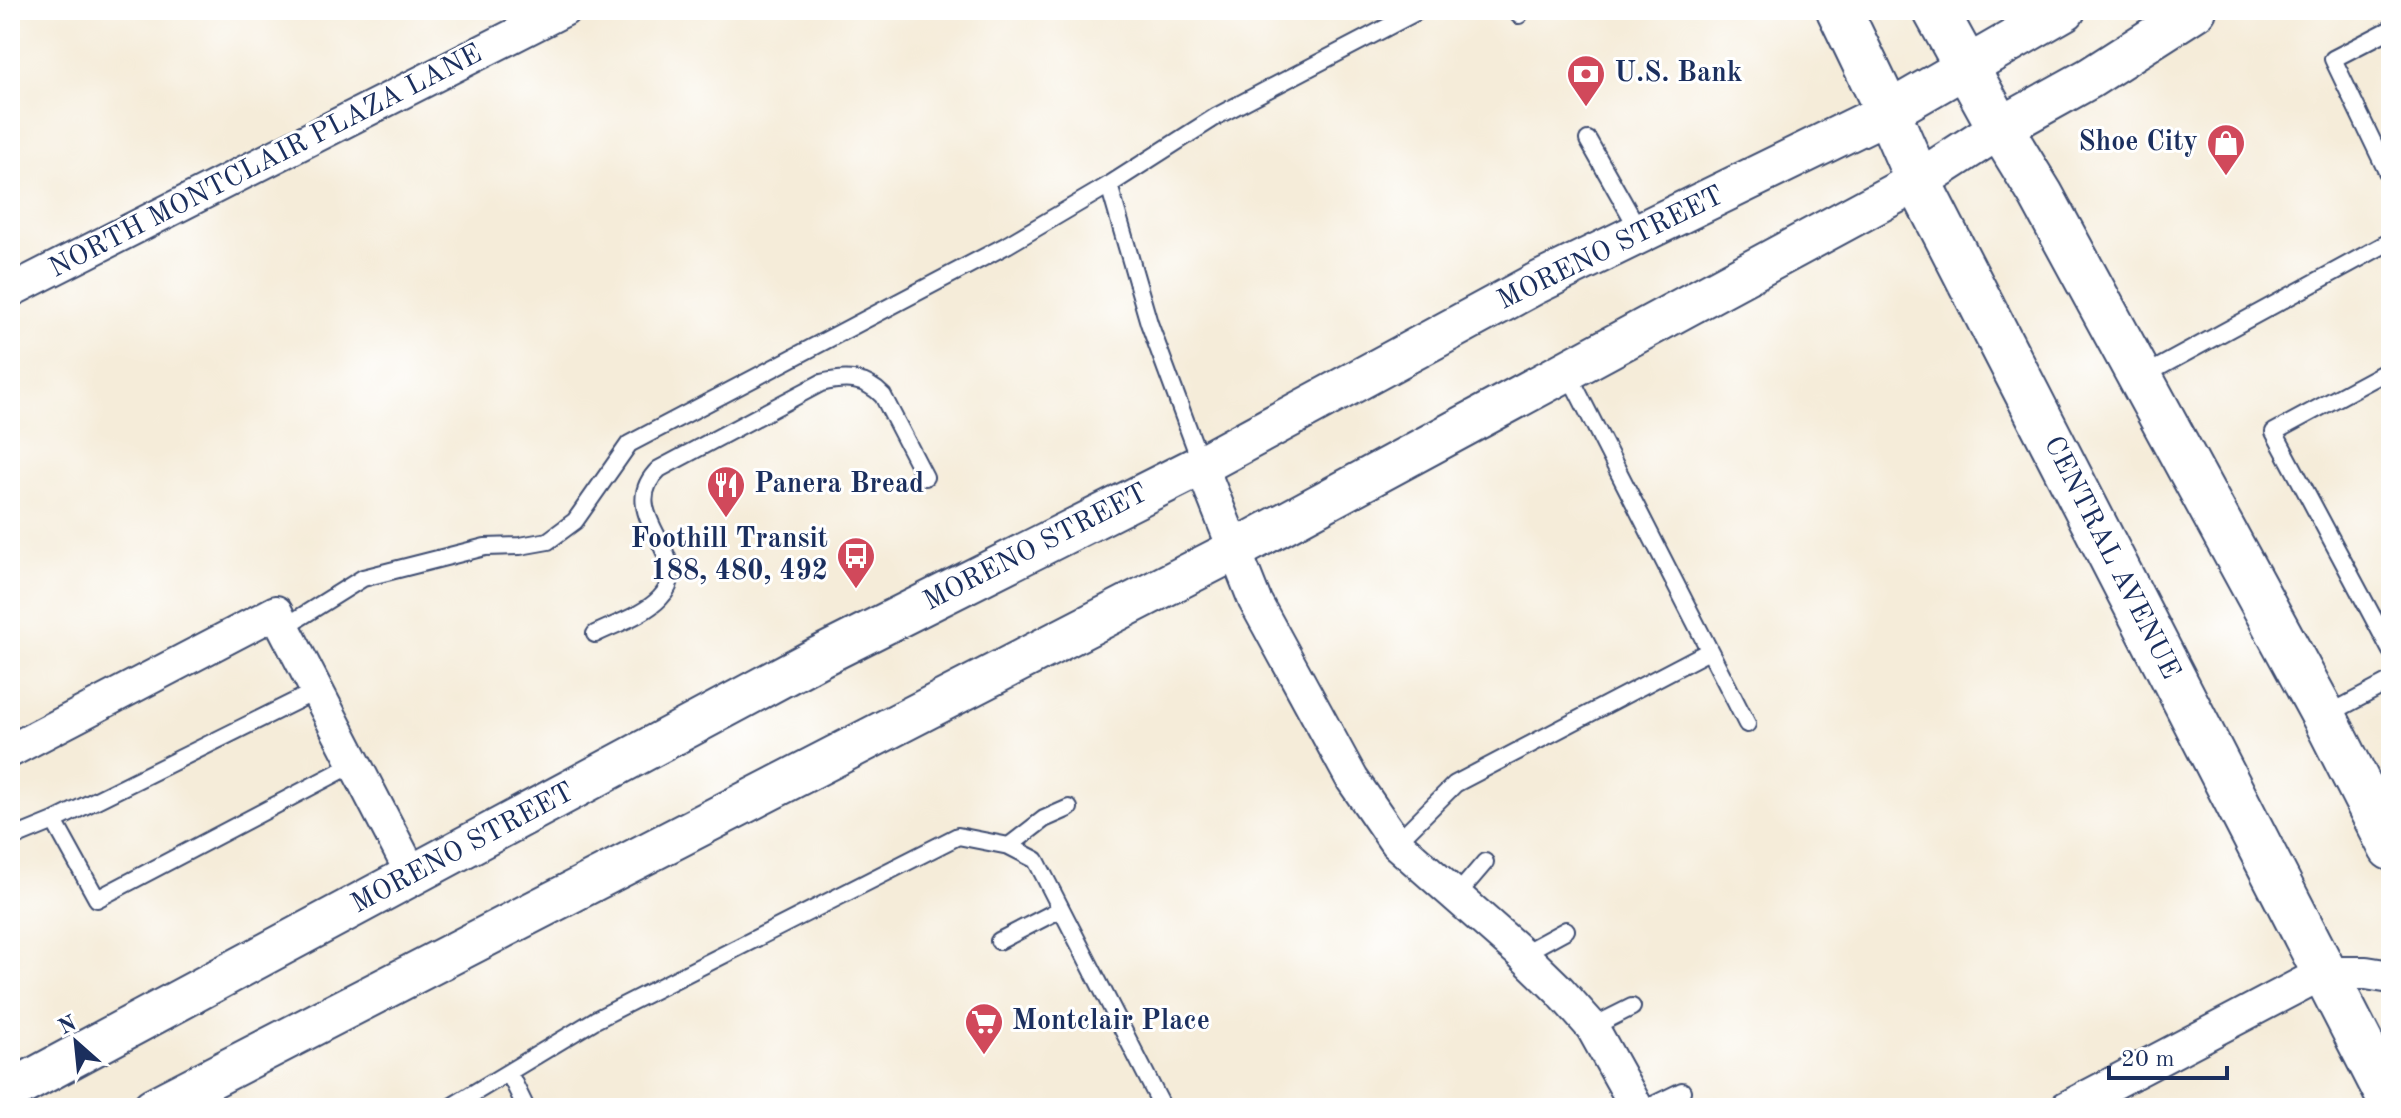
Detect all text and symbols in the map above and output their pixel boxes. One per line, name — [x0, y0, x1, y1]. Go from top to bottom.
street label: NORTH MONTCLAIR PLAZA LANE — [45, 40, 487, 284]
bank icon: U.S. Bank — [1565, 53, 1607, 108]
place label: U.S. Bank — [1614, 60, 1743, 88]
shop icon: Shoe City — [2205, 122, 2247, 177]
place label: Shoe City — [2078, 129, 2198, 157]
street label: MORENO STREET — [1494, 182, 1728, 316]
street label: CENTRAL AVENUE — [2038, 432, 2184, 684]
restaurant icon: Panera Bread — [705, 464, 747, 519]
place label: Panera Bread — [754, 471, 924, 499]
street label: MORENO STREET — [919, 479, 1153, 617]
place label: Foothill Transit 188, 480, 492 — [630, 526, 828, 586]
bus stop icon: Foothill Transit 188, 480, 492 — [835, 535, 877, 590]
street label: MORENO STREET — [347, 779, 579, 919]
supermarket icon: Montclair Place — [963, 1001, 1005, 1056]
north arrow — [36, 1002, 116, 1082]
place label: Montclair Place — [1012, 1008, 1210, 1036]
text: N — [55, 1012, 80, 1040]
scale bar — [2109, 1030, 2227, 1080]
text: 20 m — [2121, 1048, 2175, 1072]

